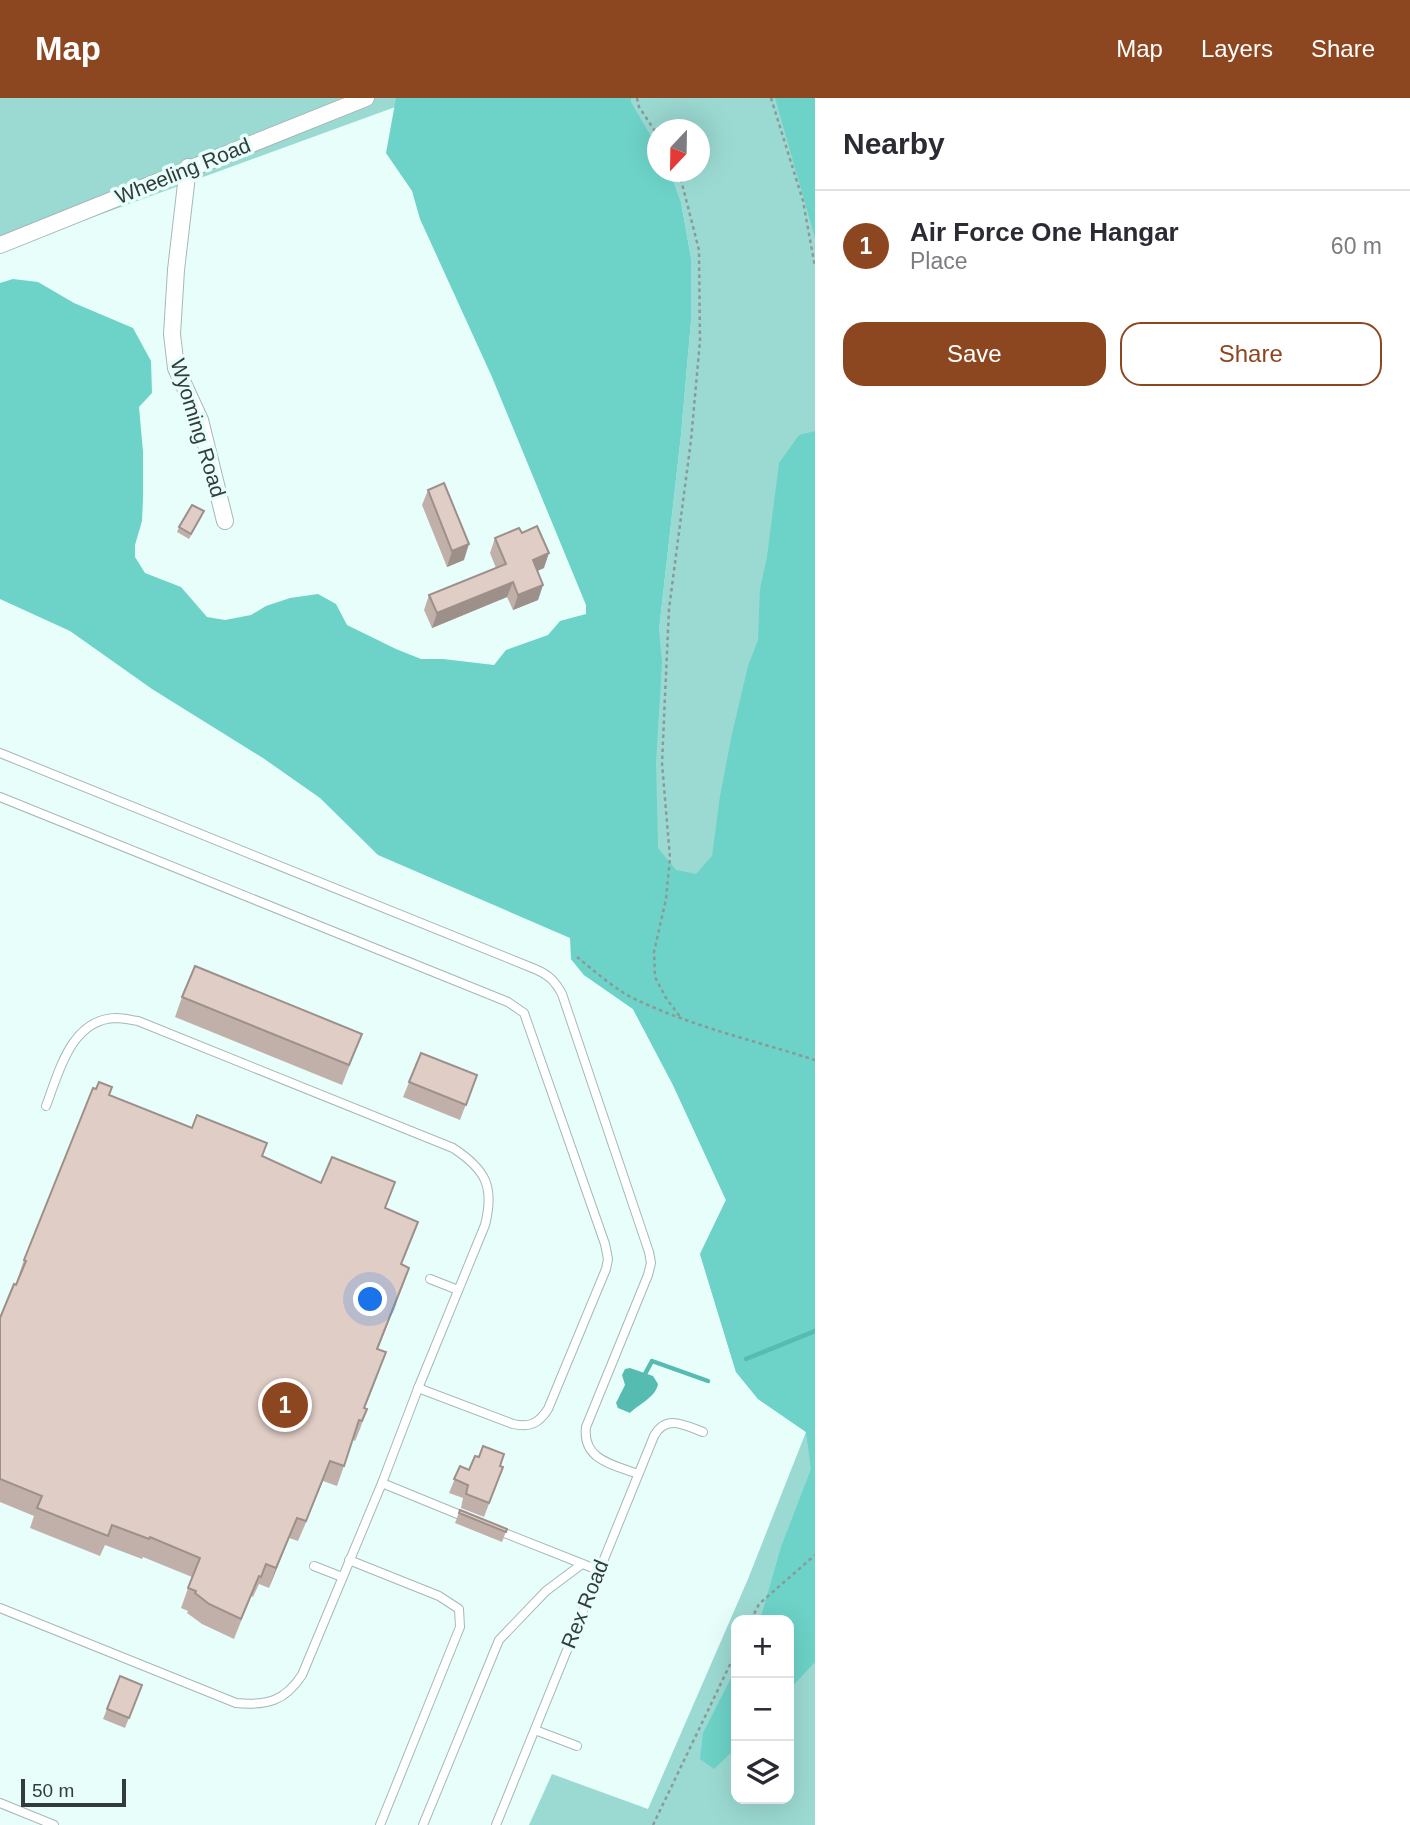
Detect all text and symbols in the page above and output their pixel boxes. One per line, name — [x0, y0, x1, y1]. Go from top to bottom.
text: Map — [35, 30, 101, 67]
text: Map — [1116, 35, 1163, 62]
text: Layers — [1201, 35, 1273, 62]
text: Share — [1311, 35, 1375, 62]
north arrow — [647, 119, 710, 182]
text: Nearby — [843, 127, 945, 160]
street label: Wheeling Road — [112, 133, 254, 208]
text: Air Force One Hangar — [910, 217, 1179, 247]
text: 1 — [860, 233, 872, 259]
text: 60 m — [1331, 233, 1382, 259]
text: Place — [910, 248, 968, 274]
button: Save — [843, 322, 1106, 386]
button: Share — [1120, 322, 1382, 386]
street label: Wyoming Road — [167, 356, 230, 500]
your location — [353, 1282, 387, 1316]
pin: 1 — [262, 1379, 308, 1431]
street label: Rex Road — [556, 1556, 613, 1651]
map controls — [731, 1615, 794, 1804]
button: + — [731, 1615, 794, 1678]
button: − — [731, 1678, 794, 1741]
button: layers — [731, 1741, 794, 1804]
scale bar — [21, 1776, 126, 1808]
text: 50 m — [32, 1780, 74, 1801]

